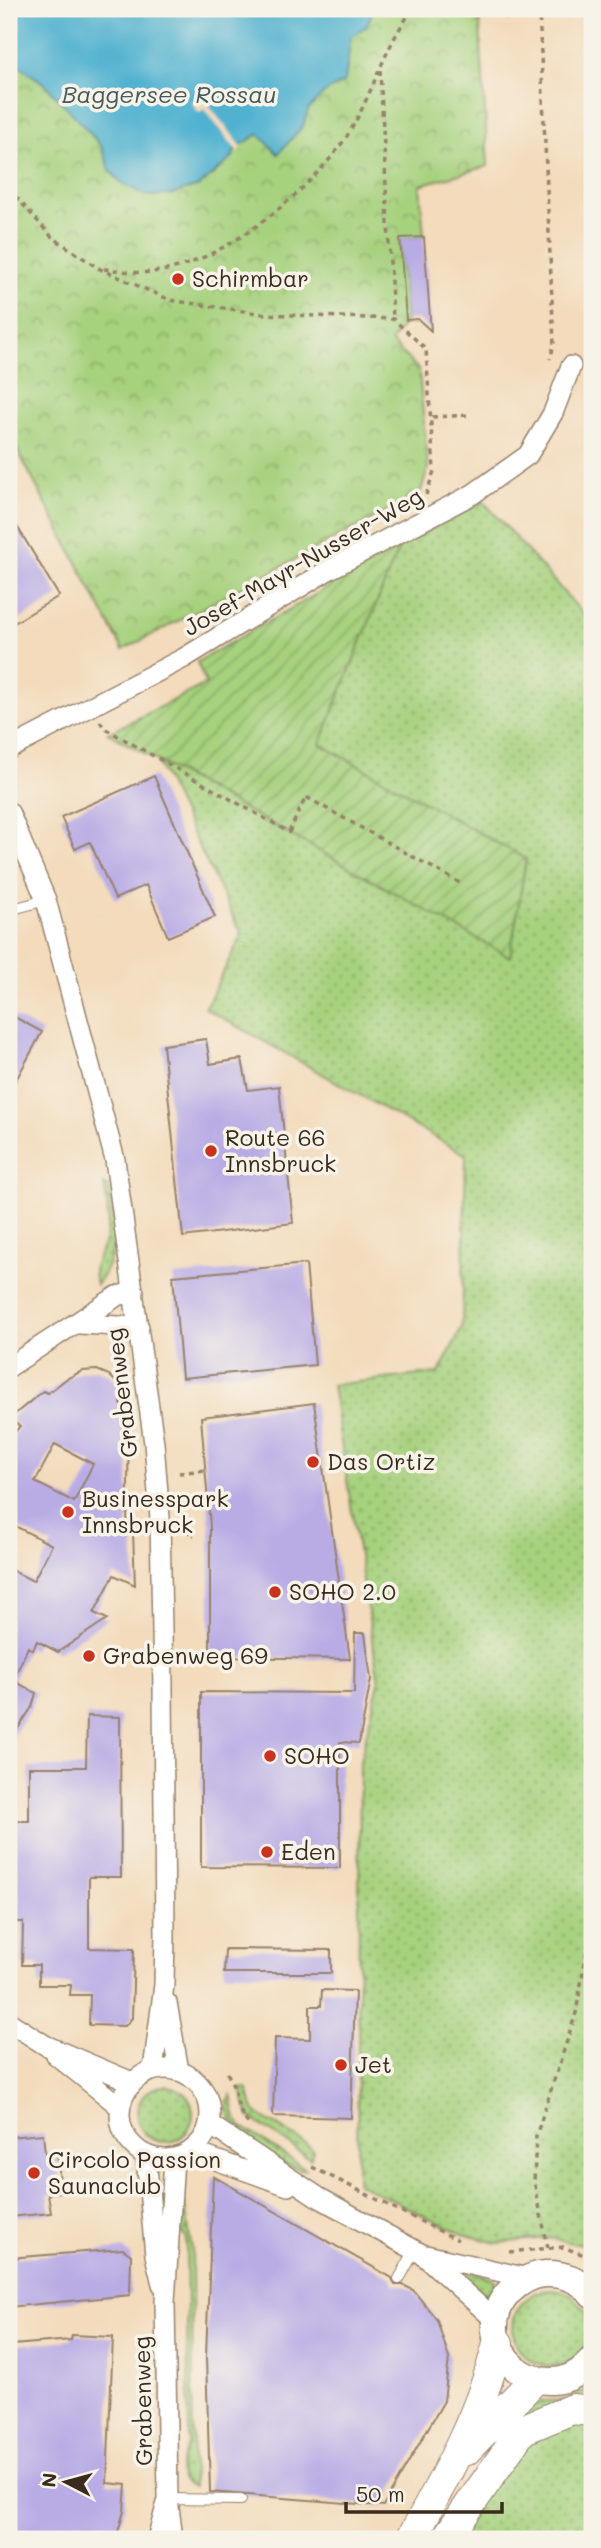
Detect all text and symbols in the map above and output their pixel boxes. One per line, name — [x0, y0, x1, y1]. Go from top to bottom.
water label: Baggersee Rossau — [62, 78, 276, 109]
place label: Schirmbar — [192, 263, 309, 293]
marker: Schirmbar — [170, 271, 186, 287]
street label: Josef-Mayr-Nusser-Weg — [177, 480, 428, 642]
place label: Route 66 Innsbruck — [225, 1122, 336, 1178]
marker: Route 66 Innsbruck — [203, 1143, 219, 1159]
street label: Grabenweg — [98, 1327, 144, 1459]
place label: Das Ortiz — [327, 1446, 435, 1476]
marker: Das Ortiz — [305, 1454, 321, 1470]
place label: Businesspark Innsbruck — [82, 1483, 229, 1539]
marker: Businesspark Innsbruck — [60, 1504, 76, 1520]
place label: SOHO 2.0 — [289, 1576, 396, 1606]
marker: SOHO 2.0 — [267, 1584, 283, 1600]
place label: Grabenweg 69 — [103, 1640, 268, 1670]
marker: Grabenweg 69 — [81, 1648, 97, 1664]
place label: SOHO — [284, 1740, 350, 1770]
marker: SOHO — [262, 1748, 278, 1764]
place label: Eden — [281, 1836, 336, 1866]
marker: Eden — [259, 1844, 275, 1860]
place label: Jet — [355, 2049, 392, 2079]
marker: Jet — [333, 2057, 349, 2073]
place label: Circolo Passion Saunaclub — [48, 2144, 221, 2200]
marker: Circolo Passion Saunaclub — [26, 2165, 42, 2181]
street label: Grabenweg — [126, 2336, 158, 2466]
north arrow — [32, 2446, 102, 2516]
scale bar — [346, 2471, 501, 2515]
text: N — [35, 2472, 62, 2489]
text: 50 m — [356, 2480, 405, 2507]

